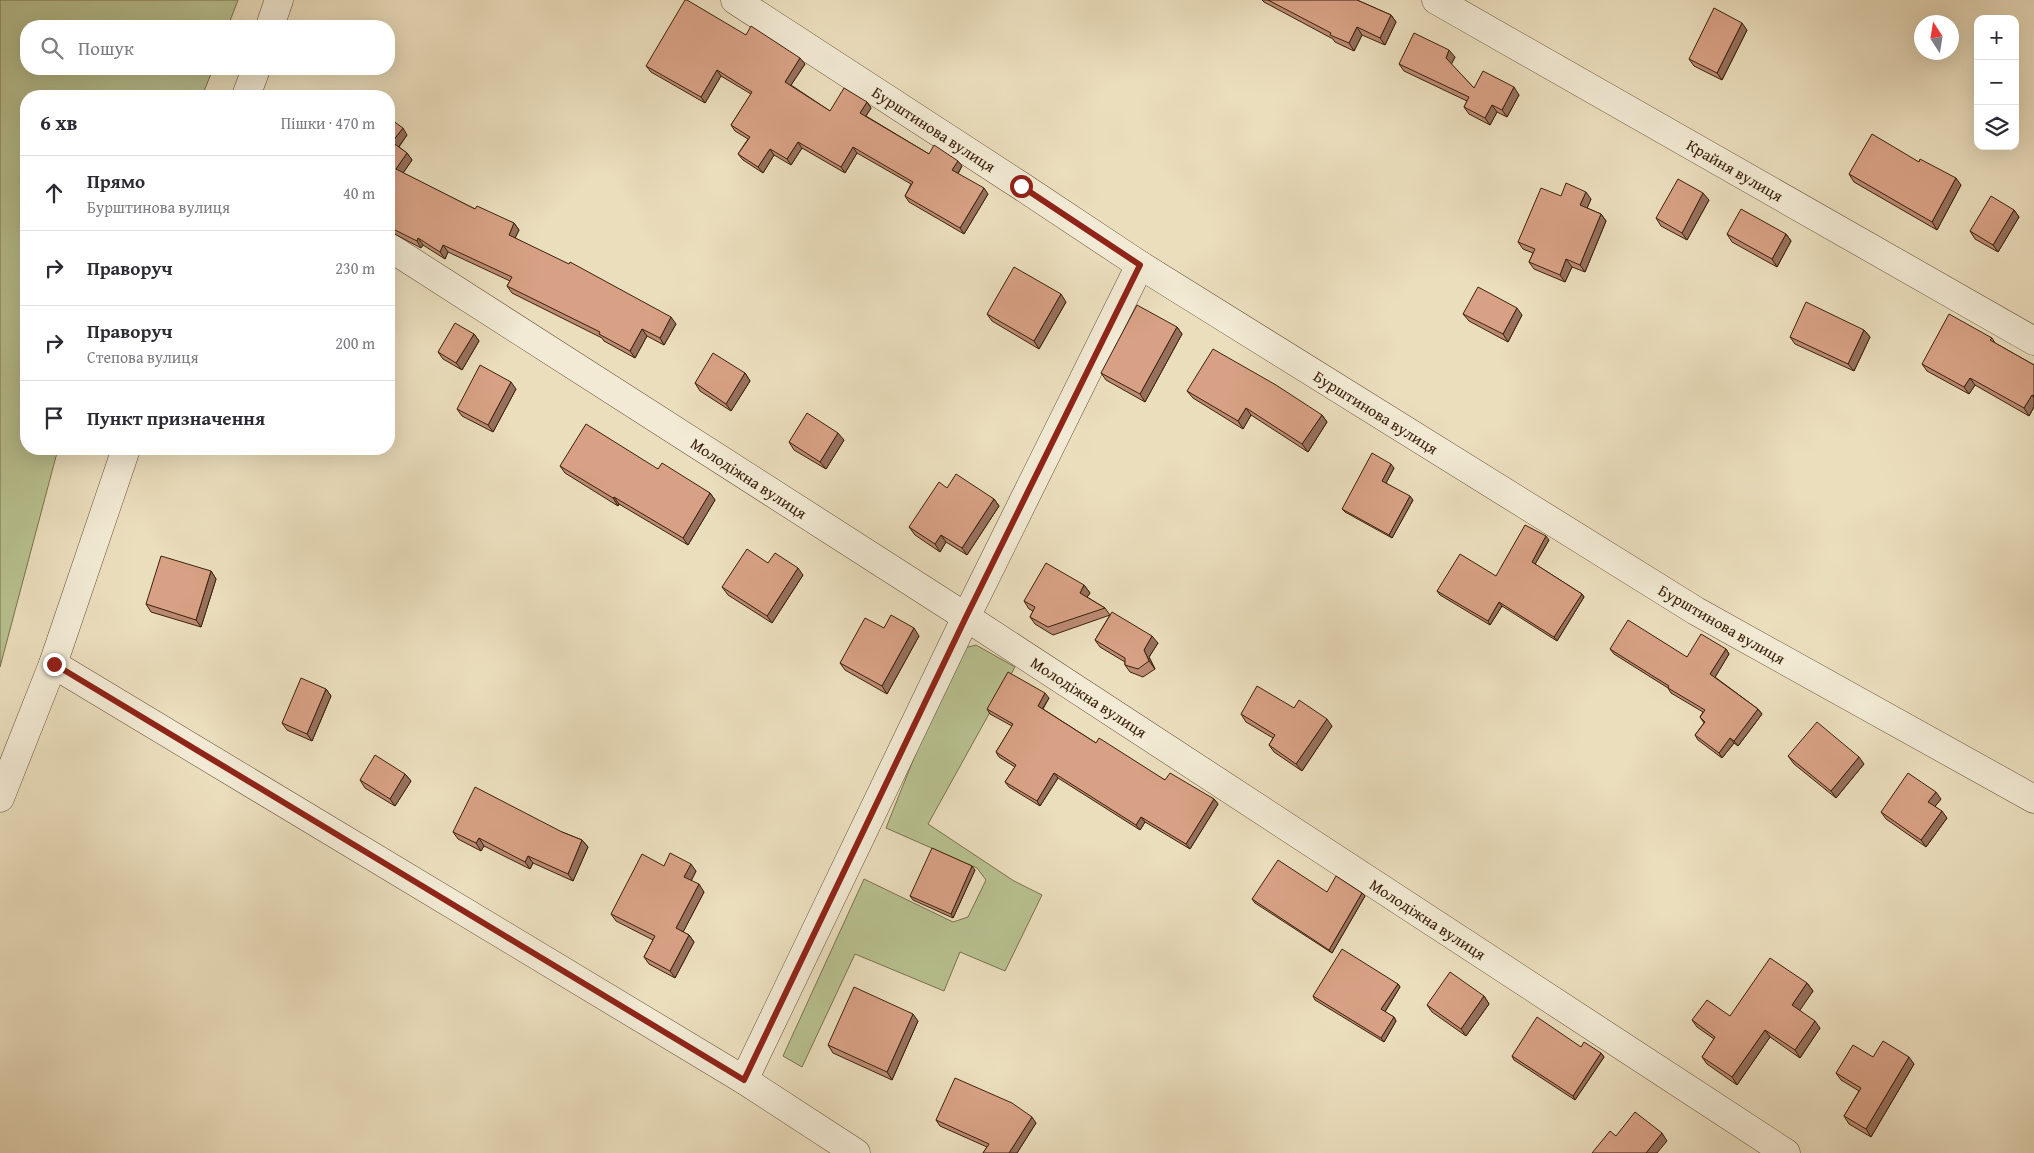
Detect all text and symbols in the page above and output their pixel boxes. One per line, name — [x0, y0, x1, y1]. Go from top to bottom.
north arrow — [1914, 15, 1959, 60]
map controls — [1974, 15, 2019, 150]
button: + — [1974, 15, 2019, 60]
search box — [20, 20, 395, 75]
icon: search — [38, 34, 66, 62]
text: Пошук — [78, 34, 134, 62]
button: − — [1974, 60, 2019, 105]
street label: Бурштинова вулиця — [867, 80, 1001, 178]
button: layers — [1974, 105, 2019, 150]
text: 6 хв — [40, 107, 78, 138]
text: Пішки · 470 m — [281, 111, 375, 135]
street label: Крайня вулиця — [1682, 133, 1788, 207]
text: Прямо — [87, 167, 145, 195]
route start — [1010, 175, 1033, 198]
icon: ahead — [40, 179, 68, 207]
text: 40 m — [343, 181, 375, 205]
text: Бурштинова вулиця — [87, 195, 230, 219]
icon: right — [40, 254, 68, 282]
text: Праворуч — [87, 254, 172, 282]
text: 230 m — [335, 256, 375, 280]
text: Праворуч — [87, 317, 172, 345]
icon: right — [40, 329, 68, 357]
text: 200 m — [335, 331, 375, 355]
text: Степова вулиця — [87, 345, 199, 369]
street label: Бурштинова вулиця — [1309, 364, 1443, 460]
icon: arrive — [40, 404, 68, 432]
text: Пункт призначення — [87, 404, 265, 432]
street label: Молодіжна вулиця — [686, 431, 812, 525]
street label: Бурштинова вулиця — [1654, 578, 1790, 670]
street label: Молодіжна вулиця — [1026, 650, 1152, 744]
route end — [43, 653, 66, 676]
street label: Молодіжна вулиця — [1365, 872, 1491, 966]

